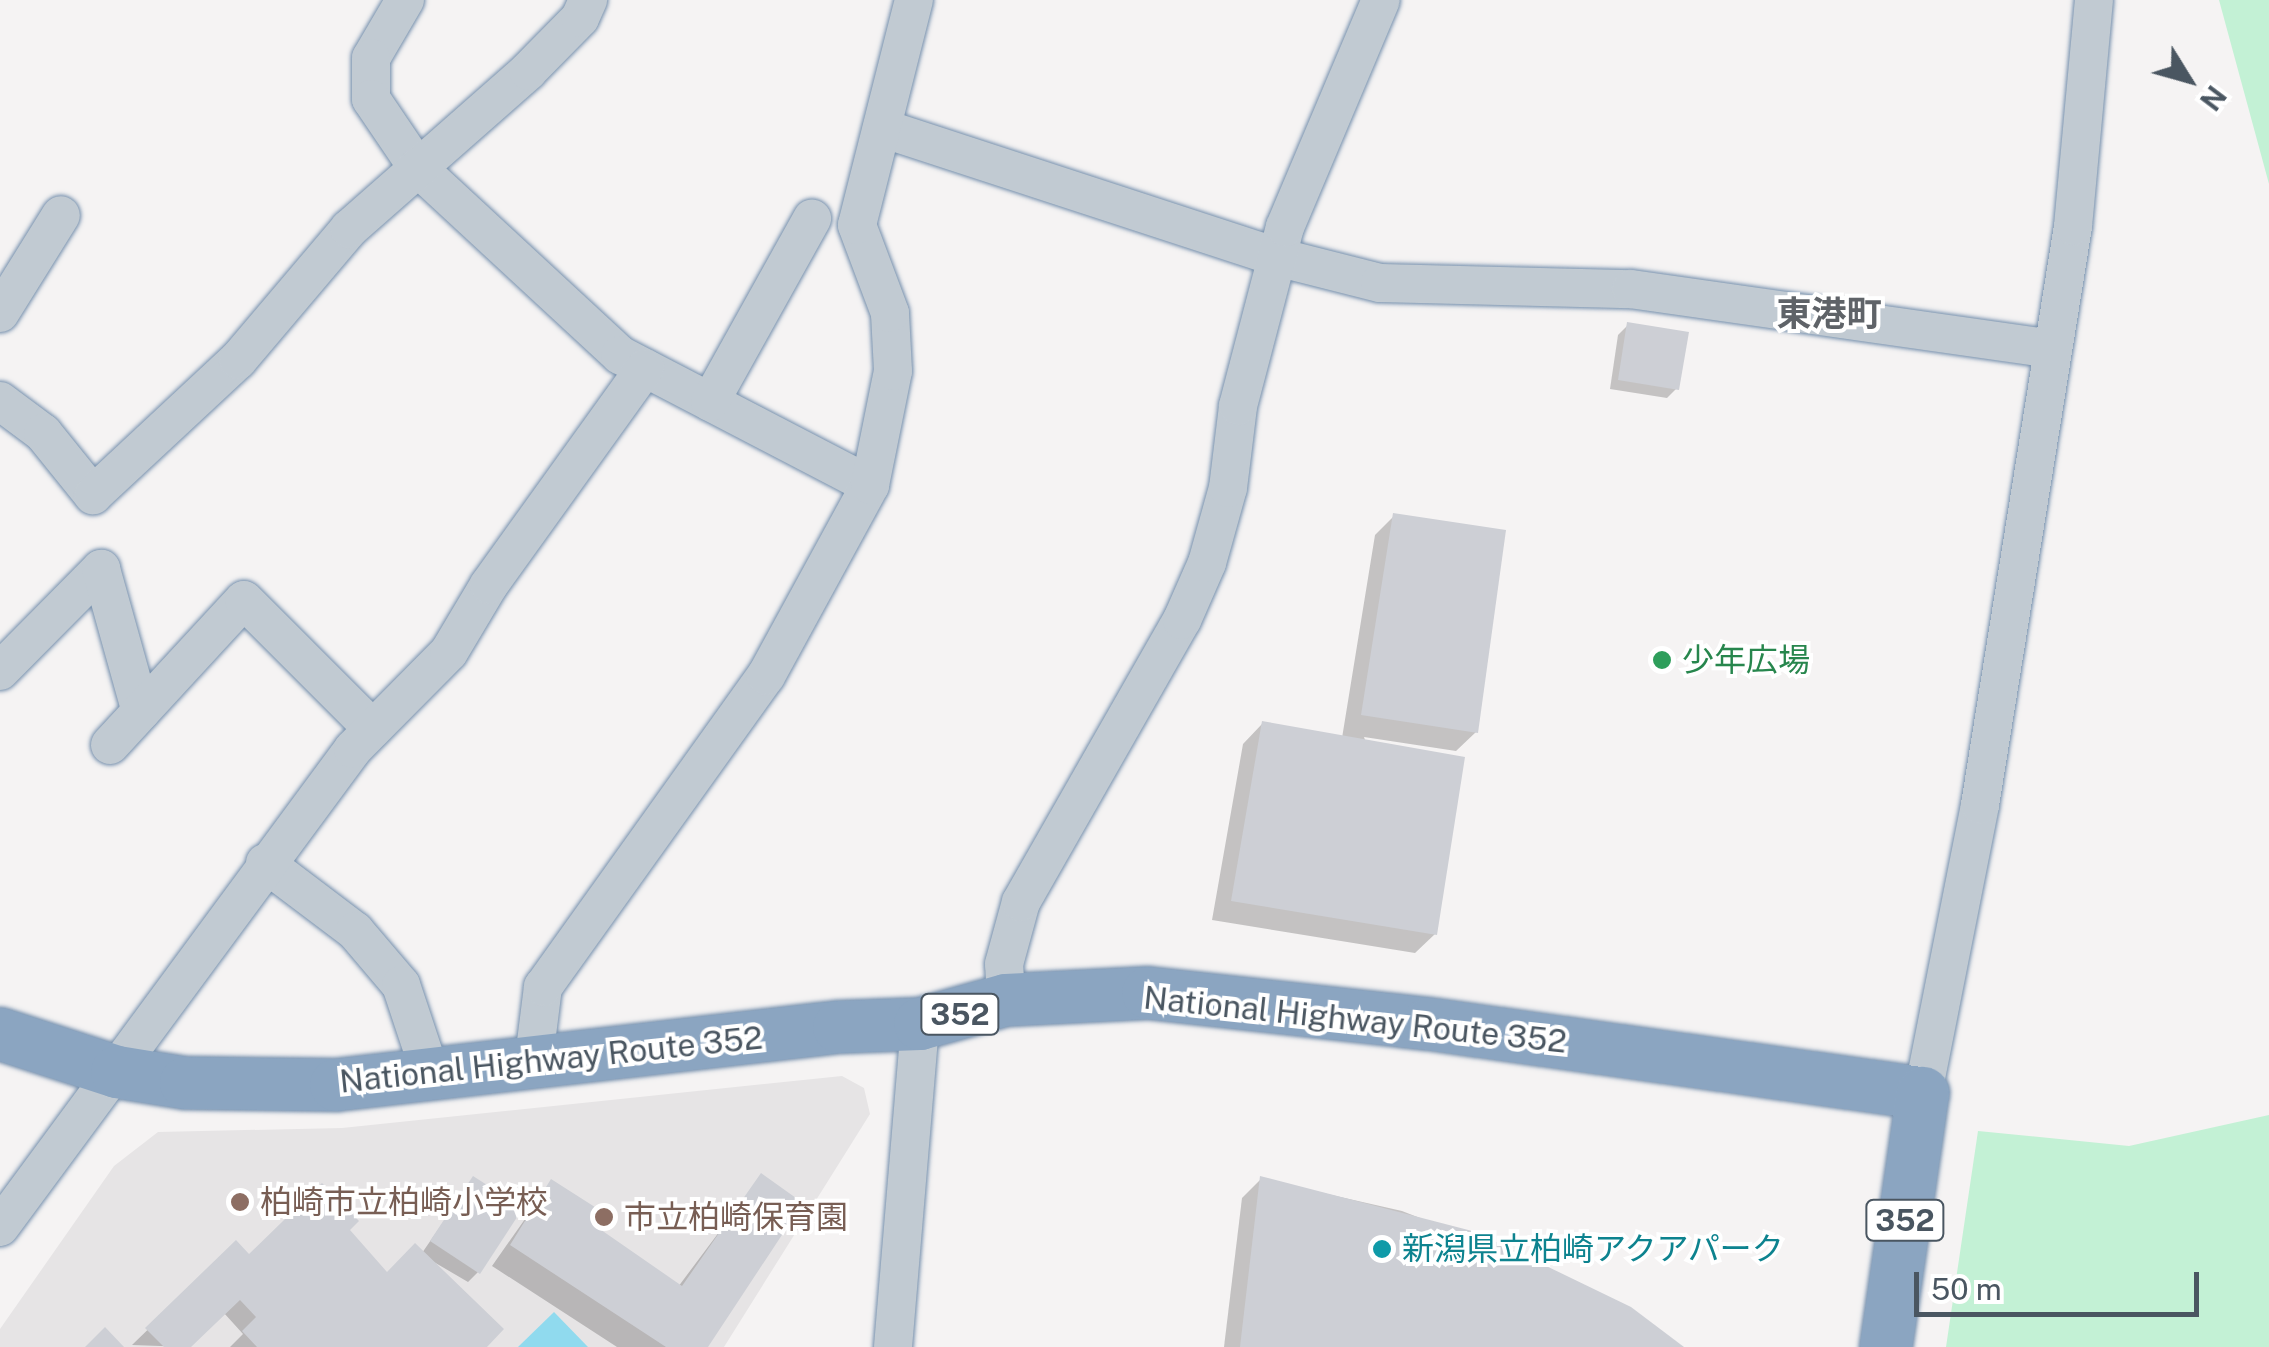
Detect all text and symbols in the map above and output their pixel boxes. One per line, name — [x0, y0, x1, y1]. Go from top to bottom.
north arrow — [2139, 30, 2239, 130]
text: N — [2194, 80, 2233, 117]
district label: 東港町 — [1777, 293, 1881, 335]
place label: 少年広場 — [1682, 641, 1810, 679]
marker: 少年広場 — [1651, 649, 1673, 671]
street label: National Highway Route 352 — [1142, 979, 1568, 1061]
road number: 352 — [920, 989, 1000, 1039]
street label: National Highway Route 352 — [338, 1019, 764, 1101]
place label: 柏崎市立柏崎小学校 — [260, 1183, 548, 1221]
marker: 柏崎市立柏崎小学校 — [229, 1191, 251, 1213]
road number: 352 — [1865, 1195, 1945, 1245]
place label: 市立柏崎保育園 — [624, 1198, 848, 1236]
marker: 市立柏崎保育園 — [593, 1206, 615, 1228]
place label: 新潟県立柏崎アクアパーク — [1402, 1230, 1786, 1268]
marker: 新潟県立柏崎アクアパーク — [1371, 1238, 1393, 1260]
scale bar — [1919, 1252, 2204, 1314]
text: 50 m — [1931, 1271, 2002, 1307]

